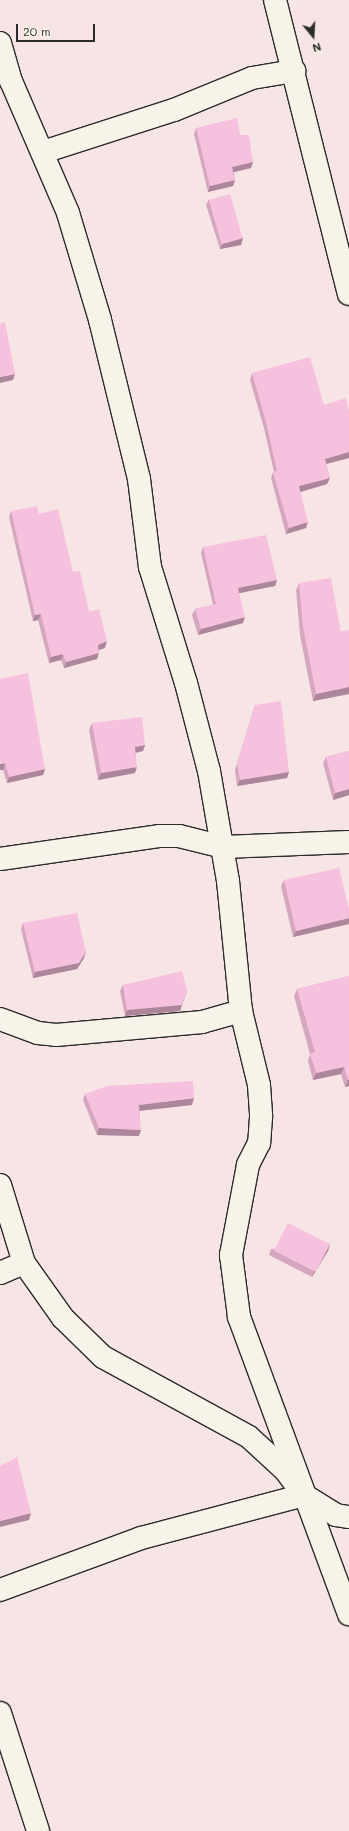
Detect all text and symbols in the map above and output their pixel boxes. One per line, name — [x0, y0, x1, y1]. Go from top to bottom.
scale bar — [18, 16, 97, 42]
north arrow — [293, 16, 333, 56]
text: 20 m — [23, 23, 51, 39]
text: N — [311, 39, 323, 56]

